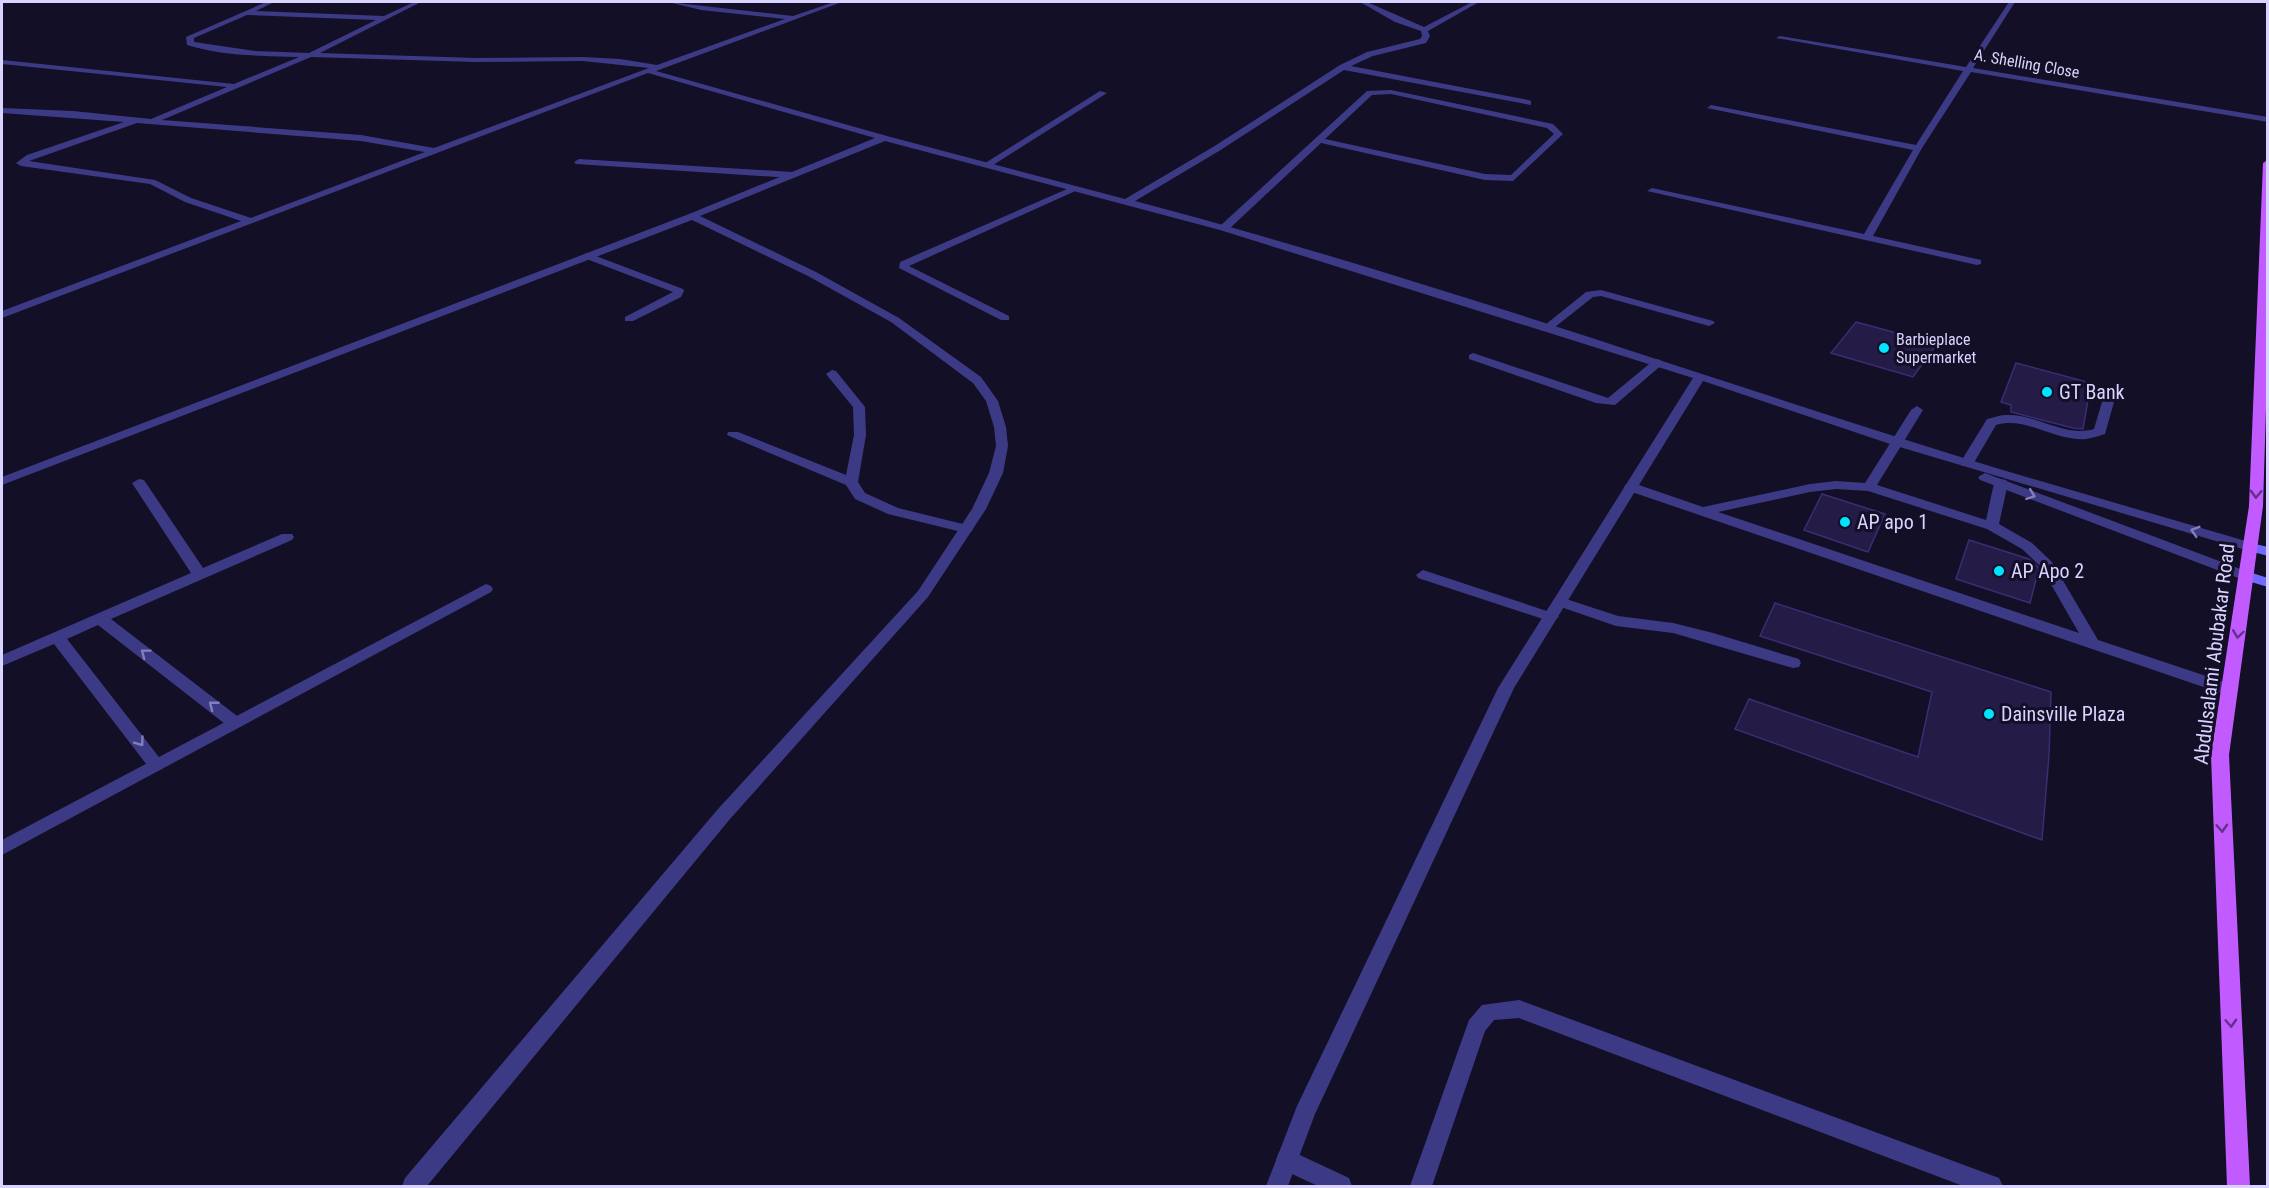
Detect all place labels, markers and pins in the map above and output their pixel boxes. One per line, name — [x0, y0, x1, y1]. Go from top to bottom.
place label: Barbieplace Supermarket — [1896, 330, 1976, 367]
marker: Barbieplace Supermarket — [1877, 341, 1891, 355]
place label: GT Bank — [2059, 380, 2125, 404]
marker: GT Bank — [2040, 385, 2054, 399]
place label: AP apo 1 — [1857, 510, 1928, 534]
marker: AP apo 1 — [1838, 515, 1852, 529]
place label: AP Apo 2 — [2011, 559, 2084, 583]
marker: AP Apo 2 — [1992, 564, 2006, 578]
place label: Dainsville Plaza — [2001, 702, 2125, 726]
marker: Dainsville Plaza — [1982, 707, 1996, 721]

